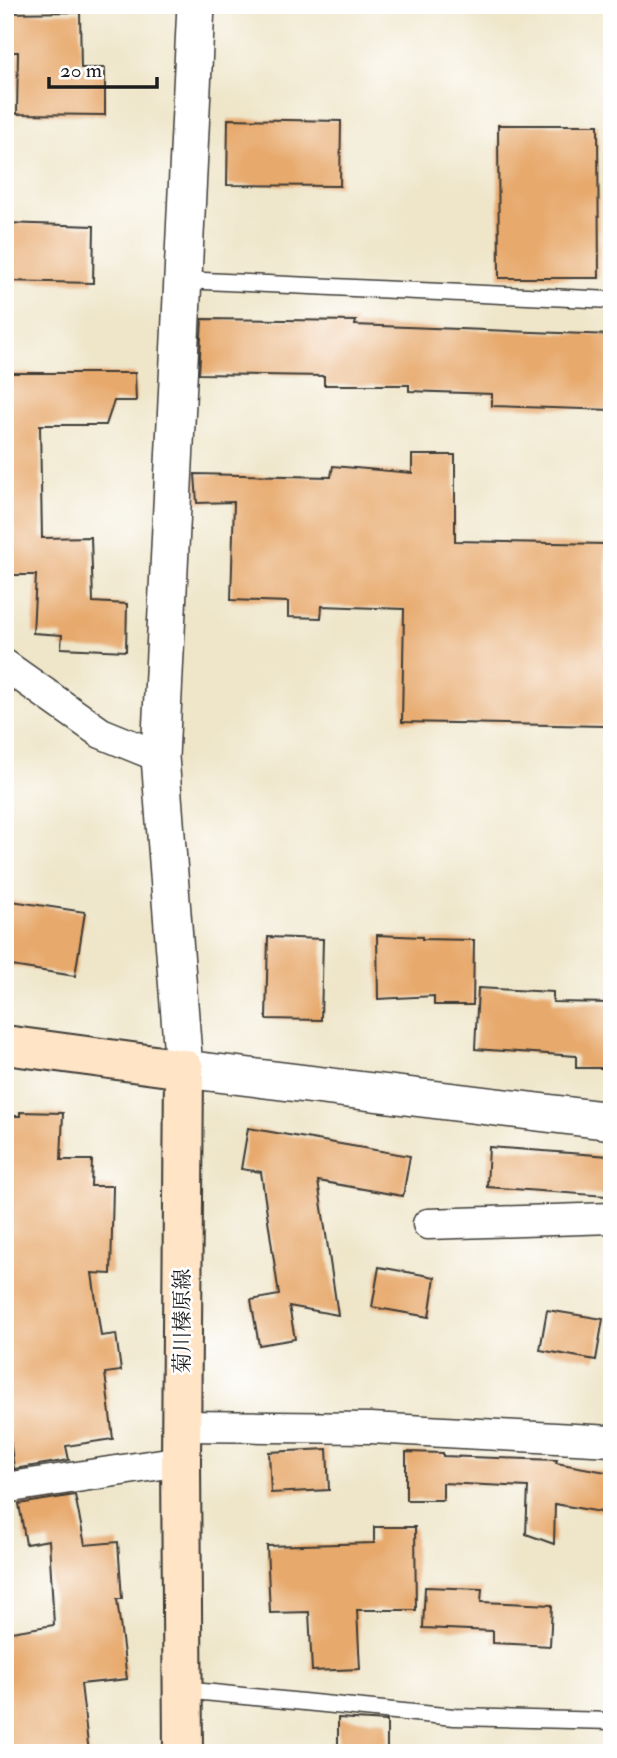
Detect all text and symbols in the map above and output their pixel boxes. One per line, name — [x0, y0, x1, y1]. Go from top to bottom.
scale bar — [49, 46, 158, 90]
text: 20 m — [60, 57, 102, 84]
street label: 菊川榛原線 — [169, 1269, 196, 1374]

